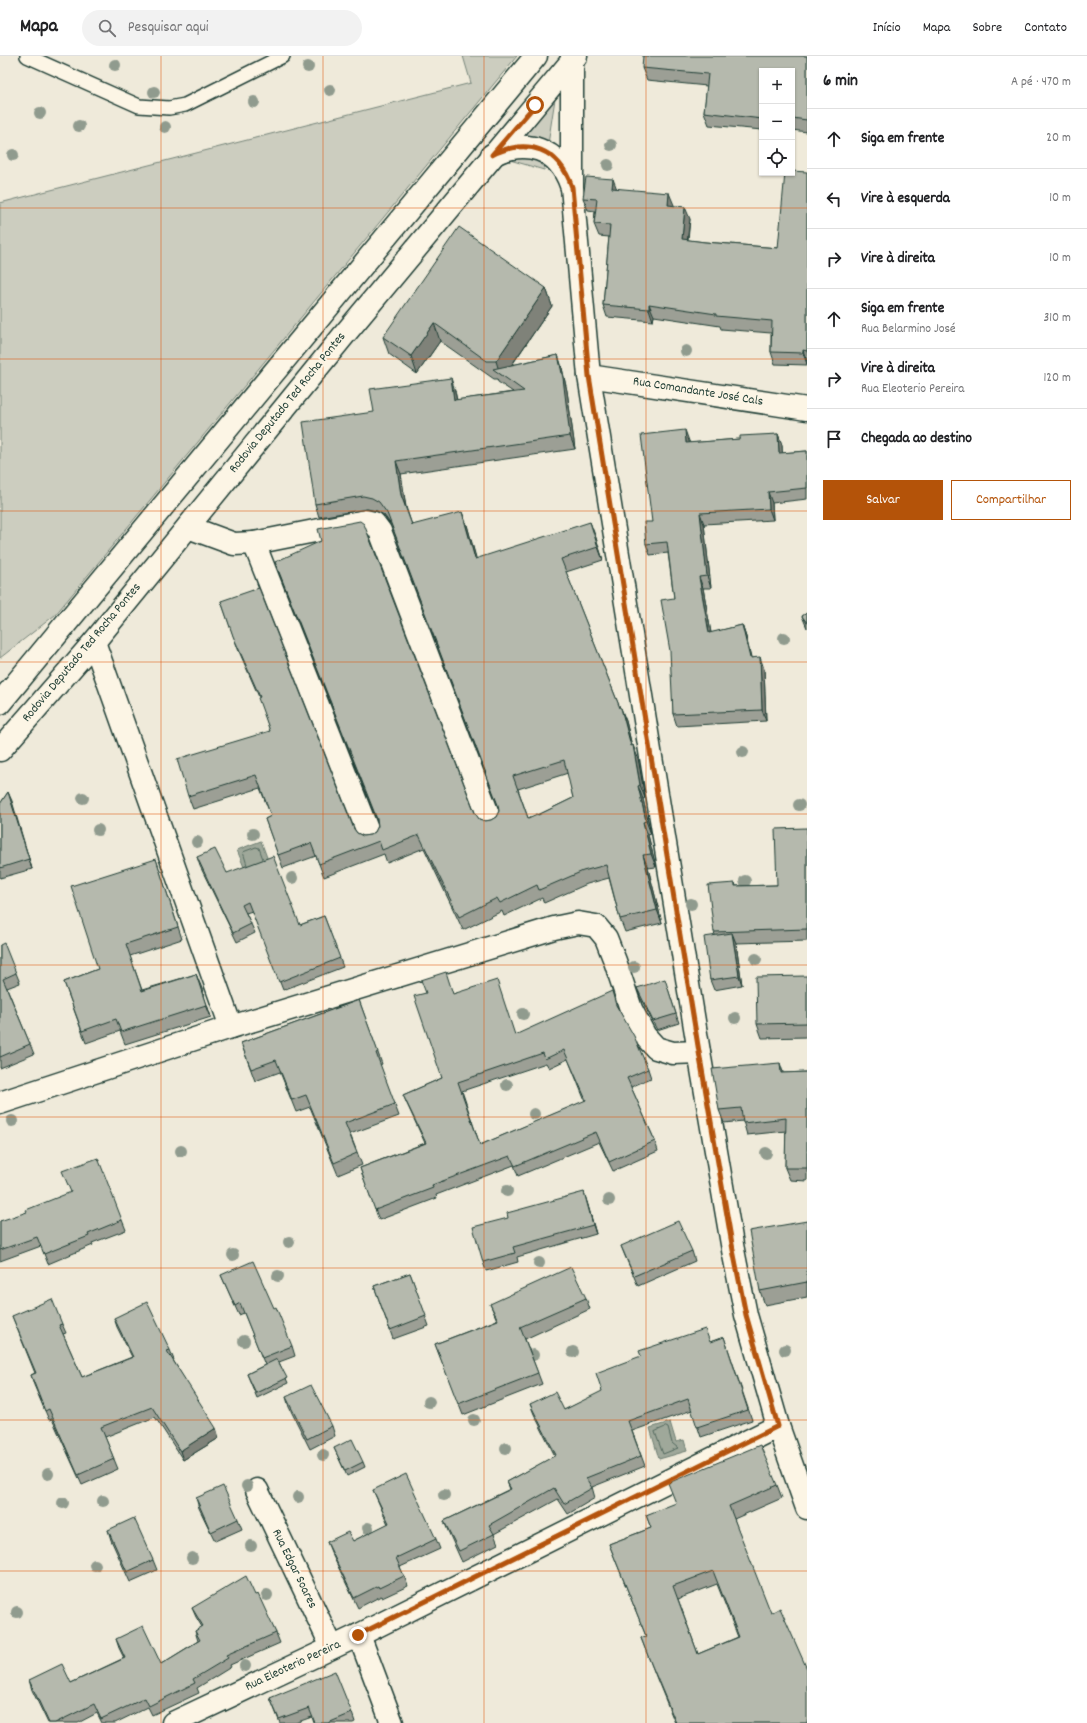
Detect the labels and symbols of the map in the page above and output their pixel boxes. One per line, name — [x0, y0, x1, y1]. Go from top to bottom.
route start — [526, 96, 544, 114]
street label: Rodovia Deputado Ted Rocha Pontes — [225, 328, 351, 478]
street label: Rua Comandante José Cals — [632, 372, 764, 412]
street label: Rodovia Deputado Ted Rocha Pontes — [18, 579, 146, 727]
street label: Rua Edgar Soares — [267, 1526, 321, 1612]
route end — [349, 1626, 367, 1644]
street label: Rua Eleoterio Pereira — [242, 1635, 345, 1696]

